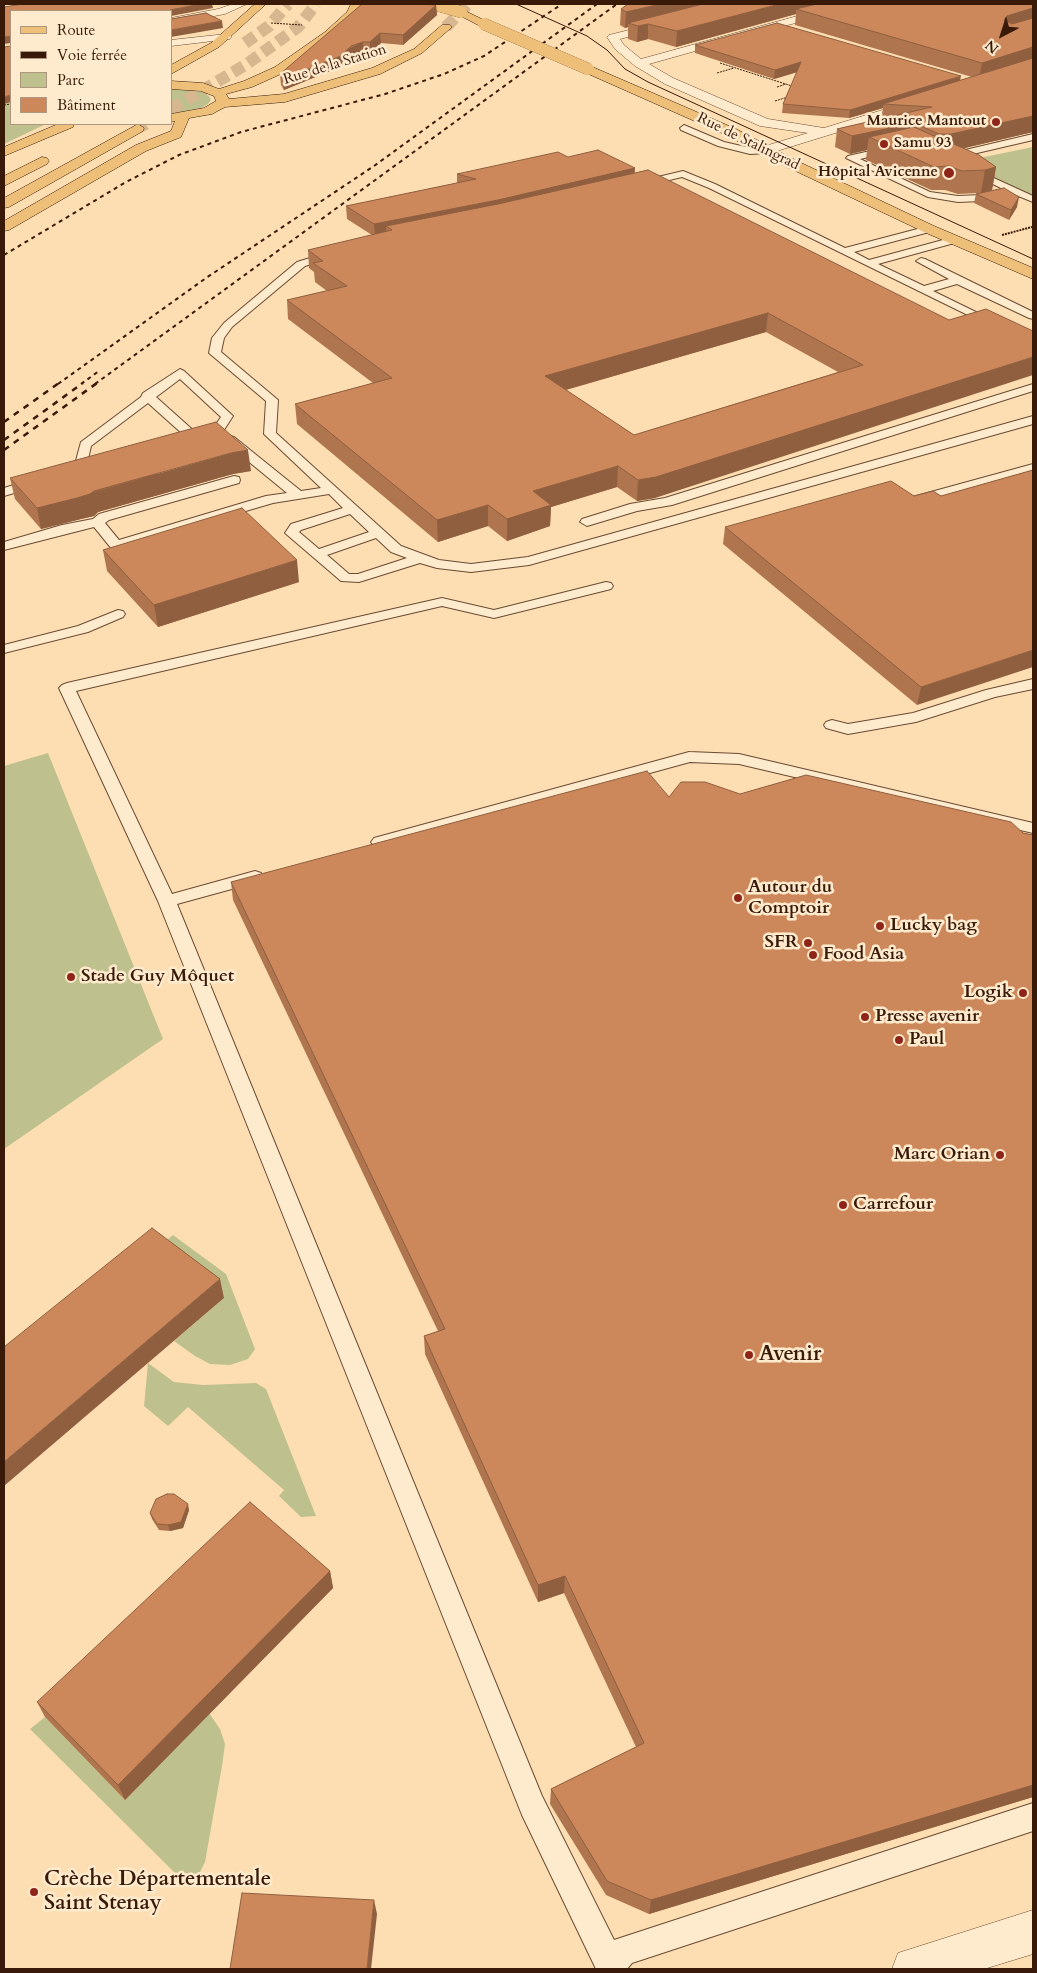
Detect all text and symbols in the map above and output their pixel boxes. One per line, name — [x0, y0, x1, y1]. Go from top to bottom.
legend — [10, 10, 172, 125]
north arrow — [977, 10, 1027, 60]
text: Route — [57, 20, 95, 40]
text: N — [981, 36, 1003, 58]
street label: Rue de la Station — [281, 41, 389, 89]
text: Voie ferrée — [57, 45, 127, 65]
text: Parc — [57, 70, 85, 90]
text: Bâtiment — [57, 95, 115, 115]
street label: Rue de Stalingrad — [694, 109, 802, 175]
place label: Maurice Mantout — [866, 113, 986, 131]
marker: Maurice Mantout — [990, 116, 1002, 128]
place label: Samu 93 — [894, 135, 951, 153]
marker: Samu 93 — [878, 138, 890, 150]
place label: Hôpital Avicenne — [818, 164, 938, 182]
marker: Hôpital Avicenne — [942, 166, 956, 180]
place label: Autour du Comptoir — [748, 877, 832, 920]
marker: Autour du Comptoir — [732, 892, 744, 904]
place label: Lucky bag — [890, 915, 977, 937]
marker: Lucky bag — [874, 920, 886, 932]
place label: SFR — [765, 932, 798, 954]
marker: SFR — [802, 937, 814, 949]
place label: Food Asia — [823, 944, 904, 966]
marker: Food Asia — [807, 949, 819, 961]
place label: Stade Guy Môquet — [81, 966, 234, 988]
marker: Stade Guy Môquet — [65, 971, 77, 983]
place label: Logik — [964, 982, 1013, 1004]
marker: Logik — [1017, 987, 1029, 999]
place label: Presse avenir — [875, 1006, 979, 1028]
marker: Presse avenir — [859, 1011, 871, 1023]
place label: Paul — [909, 1029, 944, 1051]
marker: Paul — [893, 1034, 905, 1046]
place label: Marc Orian — [894, 1144, 990, 1166]
marker: Marc Orian — [994, 1149, 1006, 1161]
place label: Carrefour — [853, 1194, 933, 1216]
marker: Carrefour — [837, 1199, 849, 1211]
place label: Avenir — [759, 1342, 821, 1368]
marker: Avenir — [743, 1349, 755, 1361]
place label: Crèche Départementale Saint Stenay — [44, 1867, 271, 1917]
marker: Crèche Départementale Saint Stenay — [28, 1886, 40, 1898]

